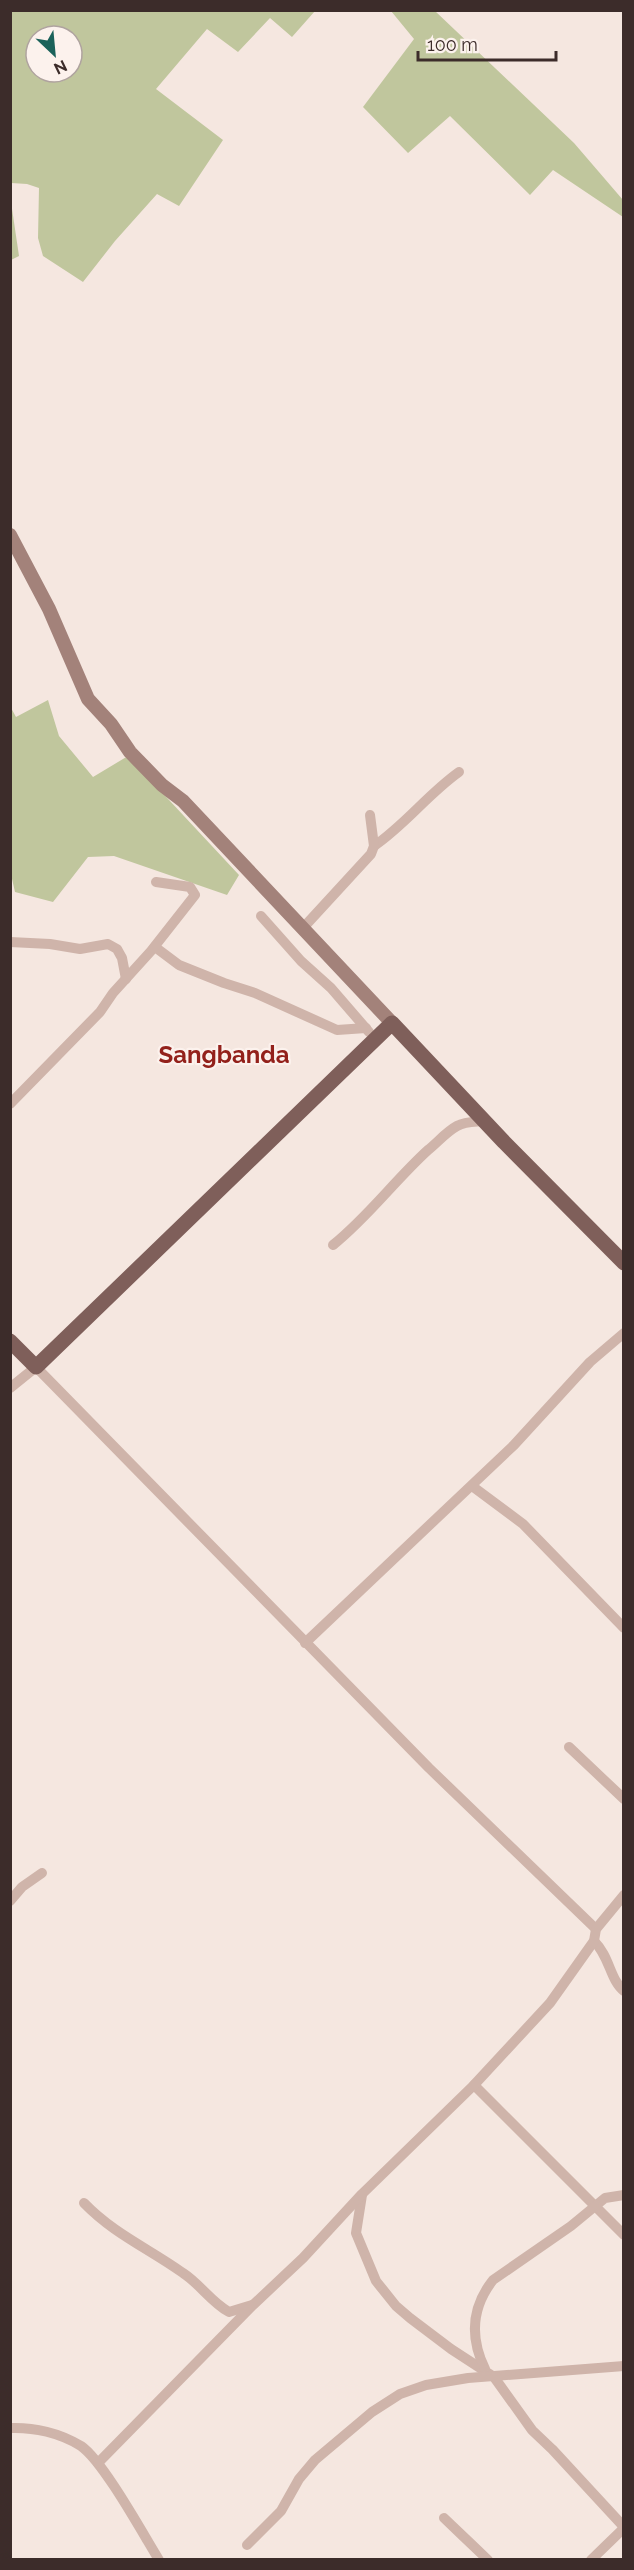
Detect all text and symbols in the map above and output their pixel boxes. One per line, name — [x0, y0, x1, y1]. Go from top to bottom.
north arrow — [24, 24, 84, 84]
scale bar — [418, 24, 556, 62]
text: 100 m — [427, 34, 478, 55]
text: N — [51, 56, 70, 78]
district label: Sangbanda — [159, 1040, 290, 1069]

